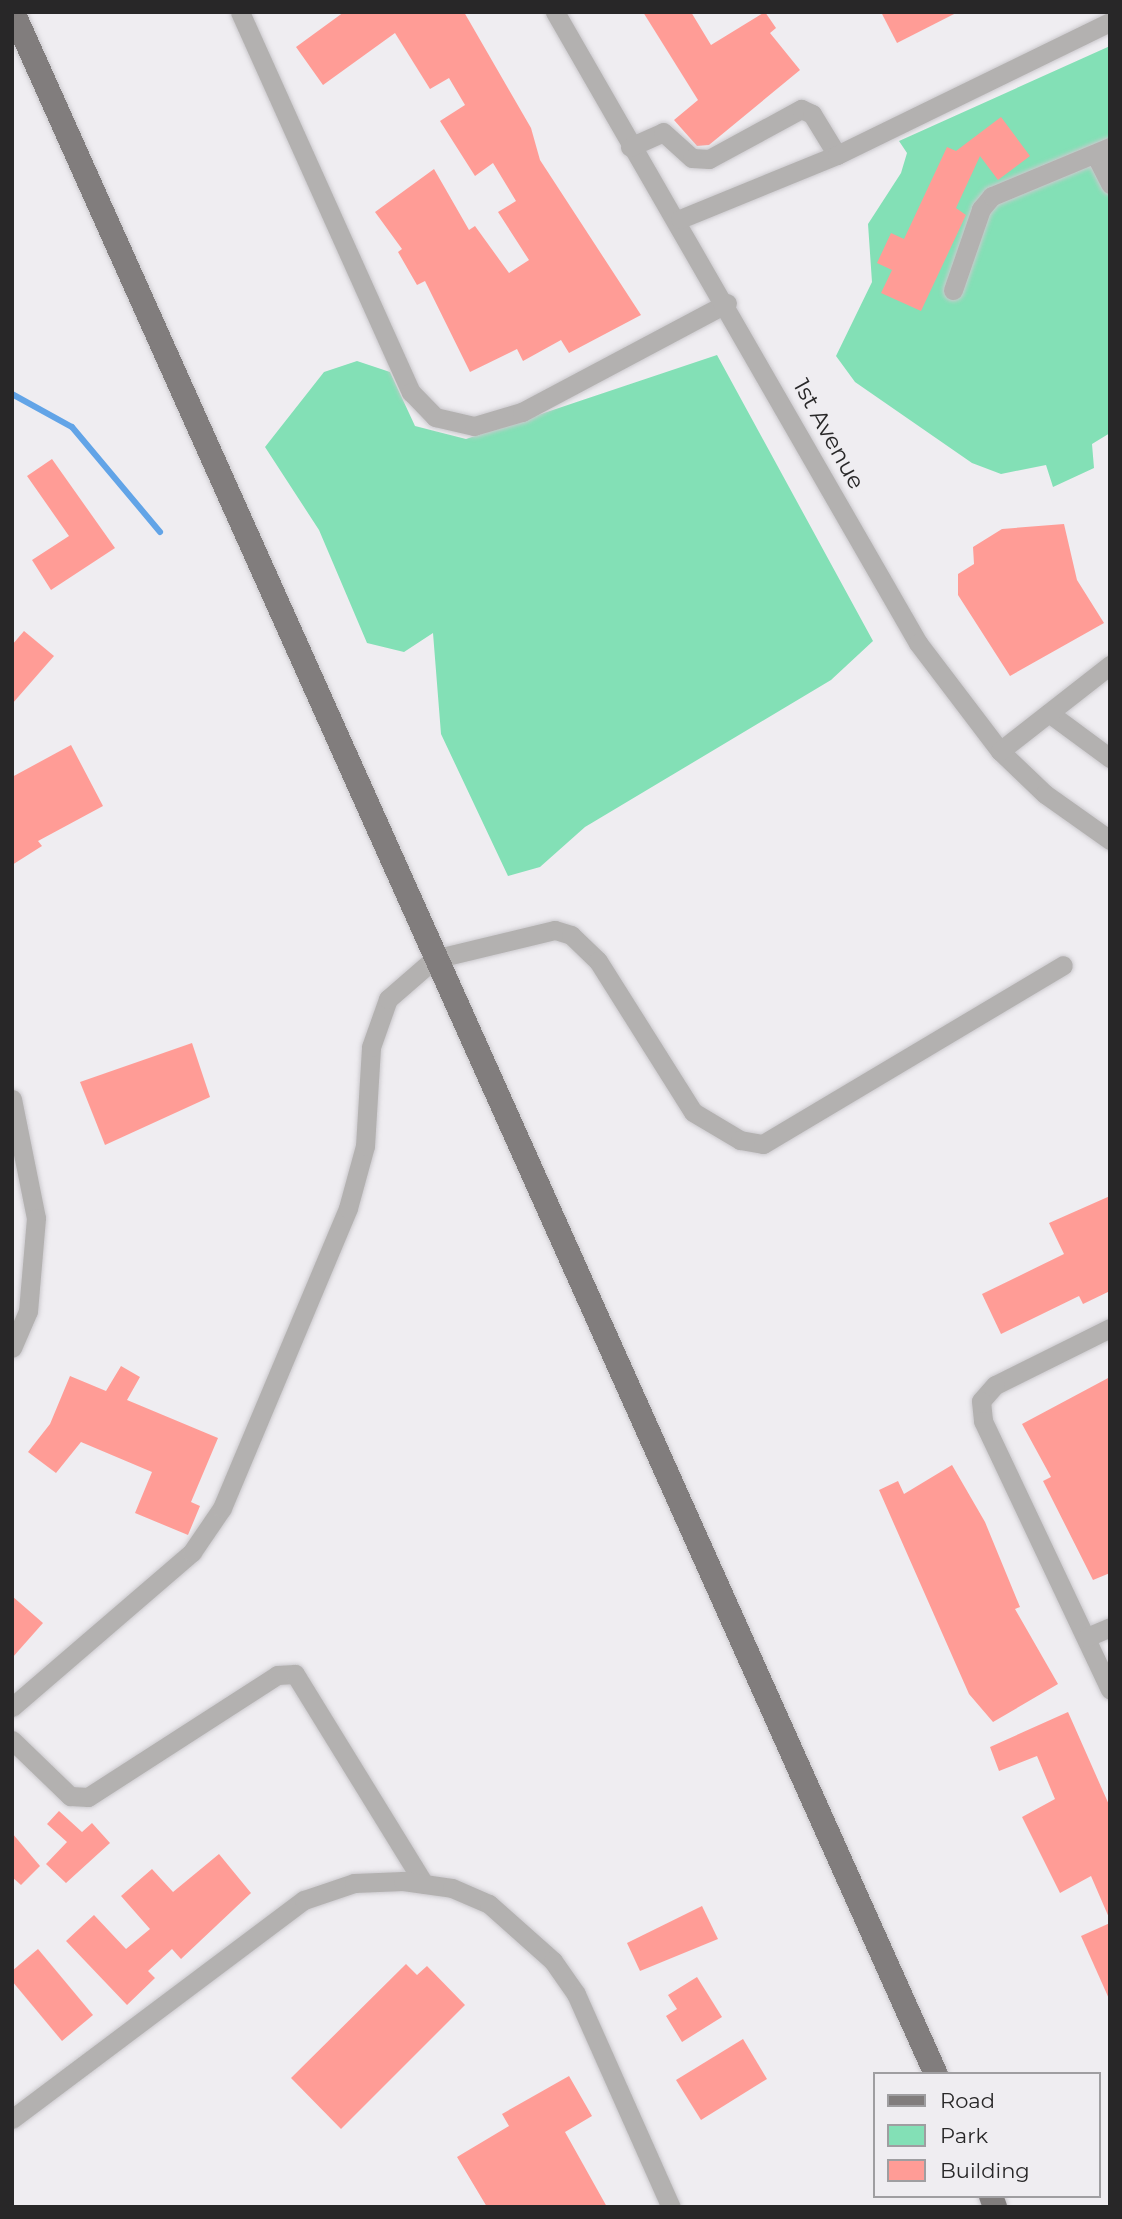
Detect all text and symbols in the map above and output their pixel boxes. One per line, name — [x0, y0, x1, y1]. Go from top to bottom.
street label: 1st Avenue — [787, 374, 871, 494]
legend — [874, 2072, 1101, 2198]
text: Road — [940, 2088, 995, 2113]
text: Park — [940, 2123, 988, 2148]
text: Building — [940, 2158, 1030, 2183]

